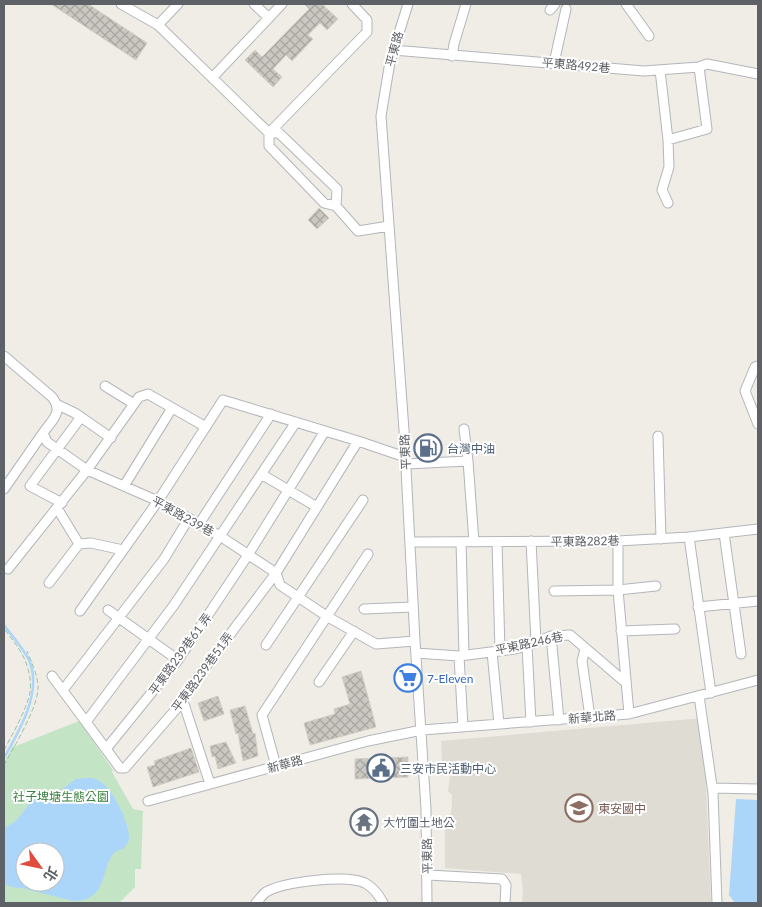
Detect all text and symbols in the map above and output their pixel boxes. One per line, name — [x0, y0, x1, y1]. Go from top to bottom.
street label: 平東路 — [382, 30, 406, 68]
street label: 平東路492巷 — [541, 55, 611, 75]
fuel station icon: 台灣中油 — [413, 433, 443, 463]
street label: 平東路 — [397, 434, 413, 470]
place label: 台灣中油 — [447, 441, 495, 456]
street label: 平東路239巷 — [149, 493, 217, 539]
street label: 平東路282巷 — [550, 533, 620, 549]
street label: 平東路239巷61 弄 — [145, 610, 215, 698]
street label: 平東路239巷51弄 — [168, 629, 236, 715]
street label: 平東路246巷 — [494, 629, 564, 657]
supermarket icon: 7-Eleven — [393, 663, 423, 693]
place label: 7-Eleven — [427, 671, 473, 686]
street label: 新華北路 — [567, 707, 617, 727]
street label: 新華路 — [266, 752, 304, 776]
public building icon: 三安市民活動中心 — [366, 753, 396, 783]
place label: 三安市民活動中心 — [400, 761, 496, 776]
park label: 社子埤塘生態公園 — [13, 789, 109, 804]
school or university icon: 東安國中 — [564, 793, 594, 823]
place label: 東安國中 — [598, 801, 646, 816]
temple icon: 大竹圍土地公 — [349, 807, 379, 837]
place label: 大竹圍土地公 — [383, 815, 455, 830]
street label: 平東路 — [419, 838, 435, 874]
north arrow — [15, 842, 65, 892]
text: 北 — [40, 864, 62, 885]

